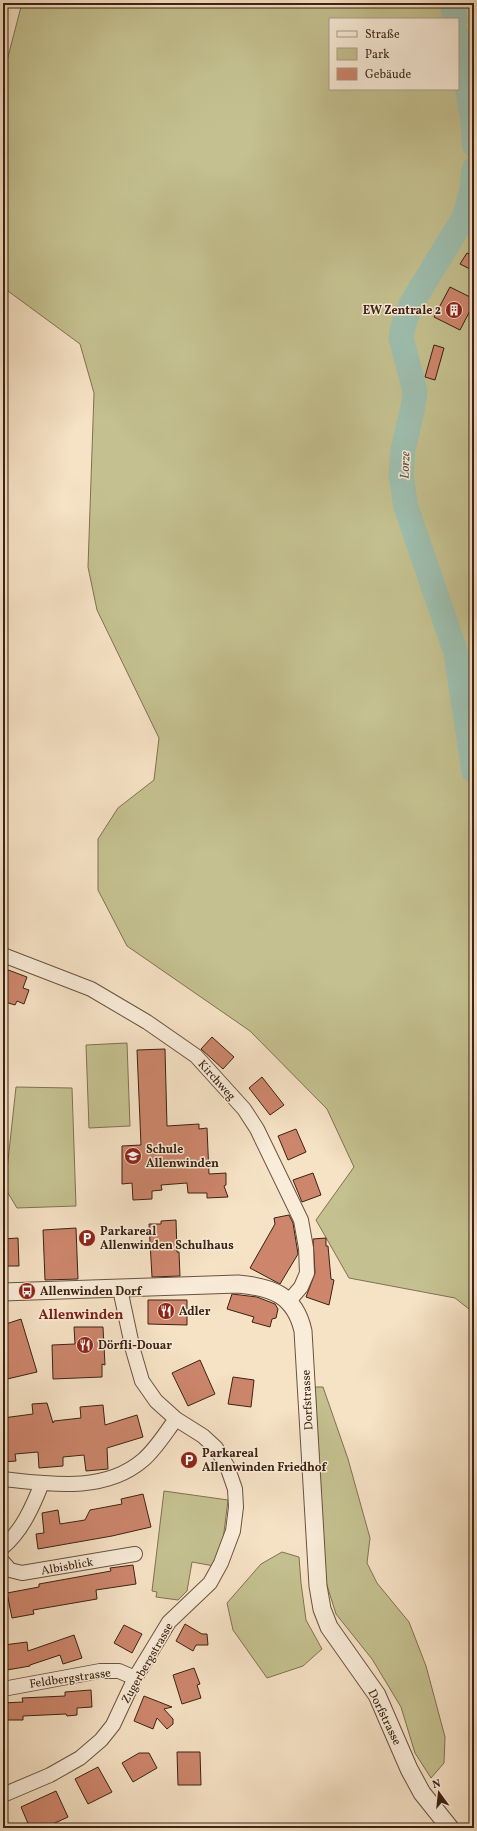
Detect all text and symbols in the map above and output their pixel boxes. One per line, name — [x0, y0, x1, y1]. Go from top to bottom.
legend — [329, 18, 459, 90]
text: Straße — [365, 27, 400, 43]
text: Park — [365, 47, 390, 63]
text: Gebäude — [365, 67, 412, 83]
building icon: EW Zentrale 2 — [444, 300, 464, 320]
place label: EW Zentrale 2 — [363, 303, 441, 319]
water label: Lorze — [397, 451, 415, 479]
street label: Kirchweg — [194, 1057, 239, 1104]
place label: Schule Allenwinden — [146, 1142, 219, 1172]
school or university icon: Schule Allenwinden — [123, 1146, 143, 1166]
place label: Parkareal Allenwinden Schulhaus — [100, 1224, 234, 1254]
parking icon: Parkareal Allenwinden Schulhaus — [77, 1228, 97, 1248]
bus stop icon: Allenwinden Dorf — [17, 1281, 37, 1301]
place label: Allenwinden Dorf — [40, 1284, 143, 1300]
restaurant icon: Adler — [156, 1301, 176, 1321]
place label: Adler — [179, 1304, 211, 1320]
district label: Allenwinden — [38, 1306, 124, 1325]
restaurant icon: Dörfli-Douar — [75, 1335, 95, 1355]
place label: Dörfli-Douar — [98, 1338, 172, 1354]
street label: Dorfstrasse — [298, 1369, 318, 1431]
place label: Parkareal Allenwinden Friedhof — [202, 1446, 328, 1476]
parking icon: Parkareal Allenwinden Friedhof — [179, 1450, 199, 1470]
street label: Albisblick — [40, 1554, 95, 1579]
street label: Zugerbergstrasse — [118, 1620, 178, 1707]
street label: Feldbergstrasse — [28, 1665, 112, 1693]
street label: Dorfstrasse — [364, 1687, 405, 1748]
north arrow — [419, 1773, 459, 1813]
text: N — [431, 1777, 443, 1793]

